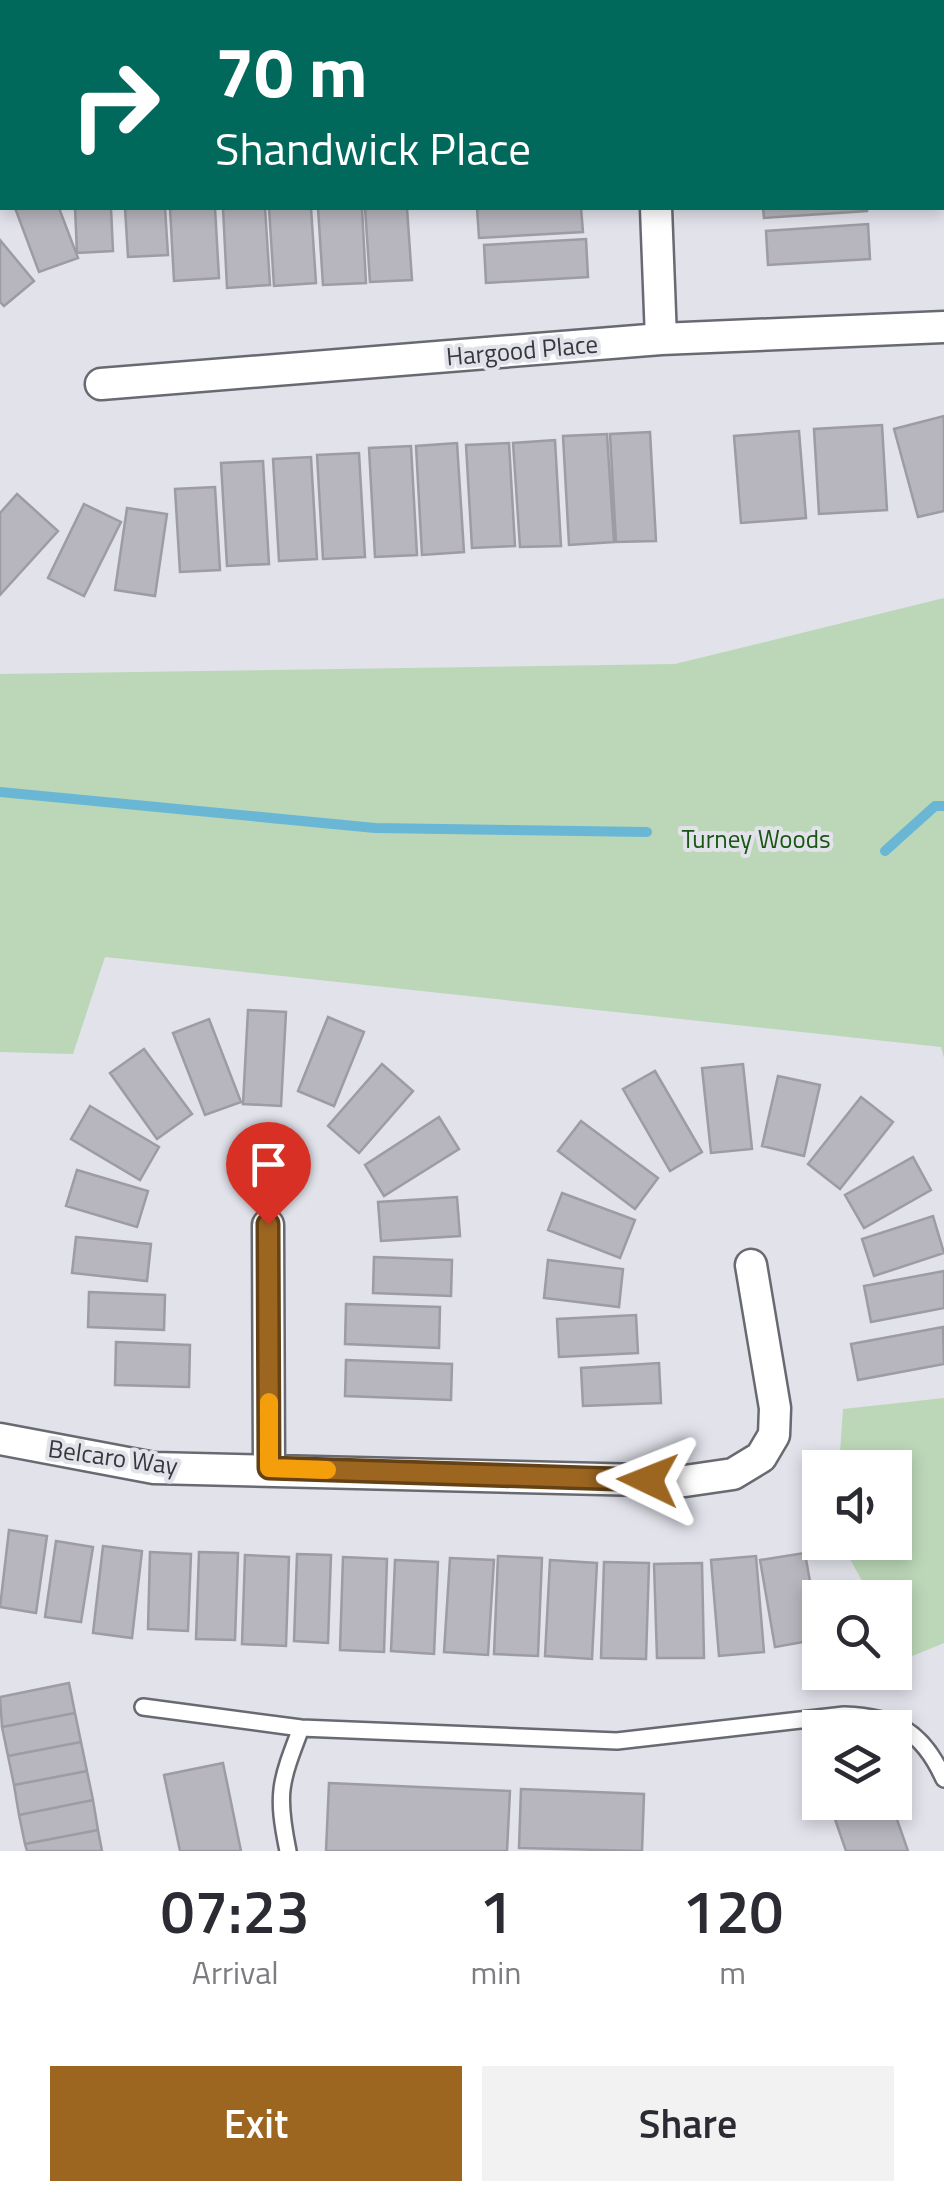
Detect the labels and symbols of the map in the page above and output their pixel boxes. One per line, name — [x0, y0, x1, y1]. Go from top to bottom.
street label: Hargood Place — [444, 324, 600, 376]
park label: Turney Woods — [681, 820, 831, 858]
pin — [226, 1122, 311, 1225]
position arrow — [596, 1428, 700, 1532]
street label: Belcaro Way — [46, 1429, 180, 1485]

